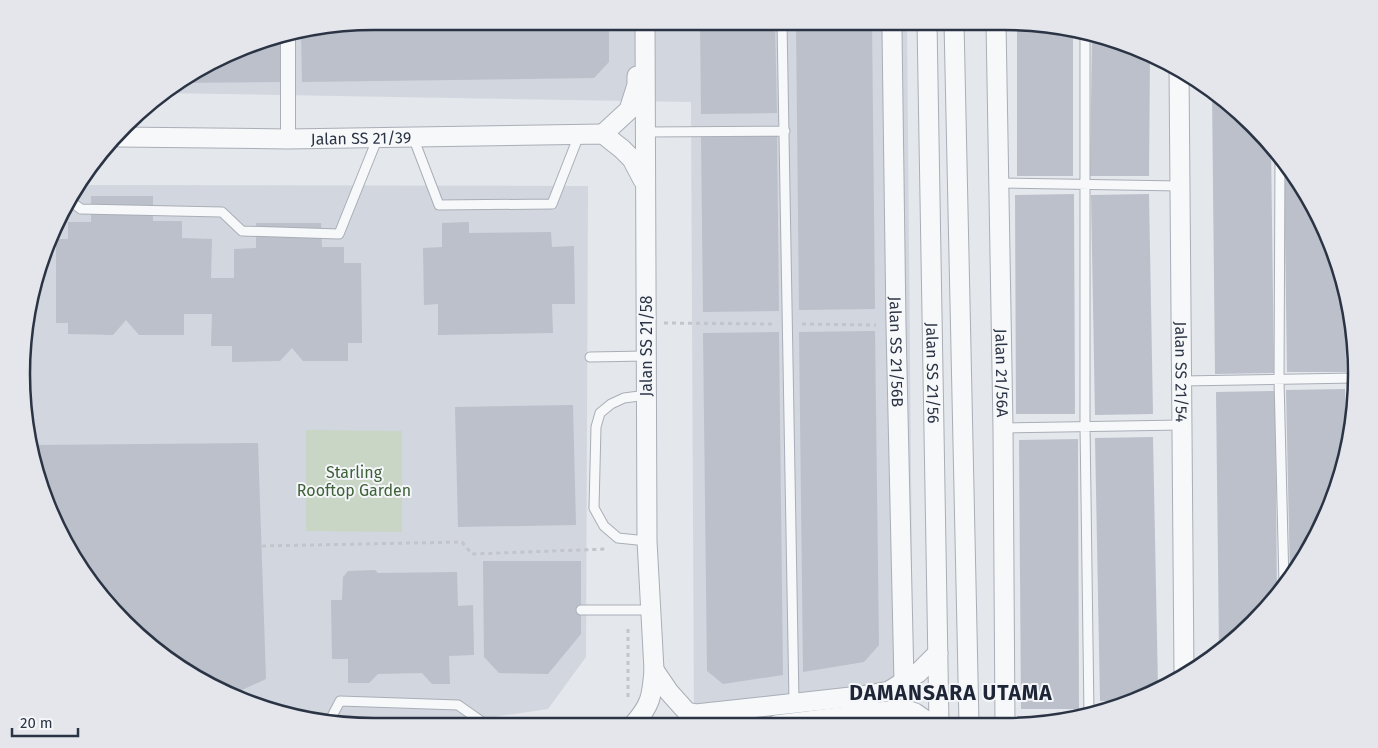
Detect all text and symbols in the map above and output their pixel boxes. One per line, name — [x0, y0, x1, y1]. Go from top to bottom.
street label: Jalan SS 21/39 — [311, 128, 411, 149]
street label: Jalan SS 21/58 — [637, 295, 656, 397]
street label: Jalan SS 21/56B — [886, 296, 907, 408]
street label: Jalan SS 21/54 — [1171, 321, 1191, 423]
street label: Jalan SS 21/56 — [922, 322, 943, 424]
street label: Jalan 21/56A — [991, 328, 1012, 418]
park label: Starling Rooftop Garden — [297, 463, 411, 500]
district label: DAMANSARA UTAMA — [849, 680, 1053, 706]
scale bar — [12, 706, 79, 738]
text: 20 m — [20, 714, 53, 732]

